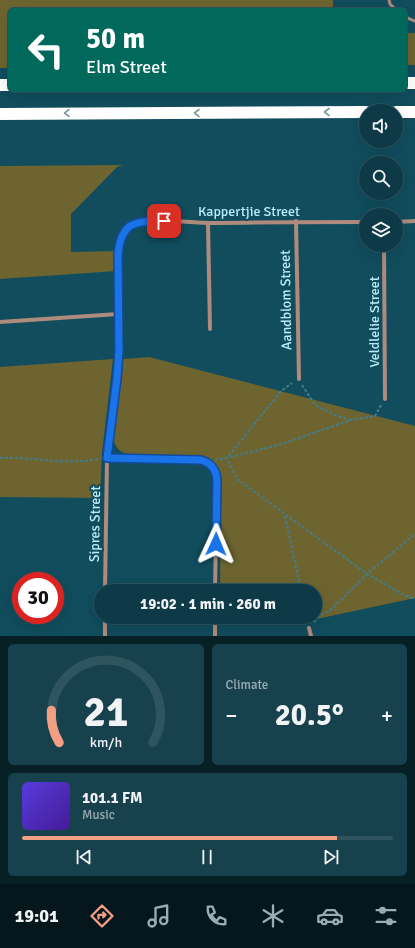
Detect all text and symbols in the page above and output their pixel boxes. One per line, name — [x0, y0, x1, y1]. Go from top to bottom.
text: 50 m — [86, 22, 145, 56]
icon: left — [20, 24, 72, 76]
text: Elm Street — [86, 56, 167, 78]
map controls — [359, 104, 403, 252]
button: sound — [359, 104, 403, 148]
one-way arrow — [324, 108, 330, 116]
one-way arrow — [64, 109, 70, 117]
one-way arrow — [194, 109, 200, 117]
button: search — [359, 156, 403, 200]
street label: Kappertjie Street — [198, 203, 300, 220]
pin — [147, 204, 181, 238]
button: layers — [359, 208, 403, 252]
icon: arrive — [153, 210, 175, 232]
street label: Aandblom Street — [277, 250, 295, 350]
street label: Veldlelie Street — [366, 276, 383, 368]
street label: Sipres Street — [86, 485, 104, 562]
position arrow — [195, 523, 237, 565]
speed limit sign: 30 — [12, 572, 64, 624]
text: 19:02 · 1 min · 260 m — [140, 595, 276, 613]
text: Climate — [226, 677, 268, 693]
text: 21 — [83, 686, 128, 737]
text: 20.5° — [275, 697, 344, 734]
text: − — [226, 702, 237, 729]
text: + — [381, 702, 393, 729]
text: km/h — [90, 733, 122, 750]
text: 101.1 FM — [82, 789, 143, 807]
text: Music — [82, 807, 115, 823]
icon: previous — [73, 846, 95, 868]
icon: pause — [196, 846, 218, 868]
icon: next — [320, 846, 342, 868]
icon: directions — [88, 902, 116, 930]
icon: music — [145, 902, 173, 930]
icon: phone — [202, 902, 230, 930]
icon: climate — [259, 902, 287, 930]
icon: car — [316, 902, 344, 930]
icon: filters — [372, 902, 400, 930]
text: 19:01 — [14, 905, 59, 927]

